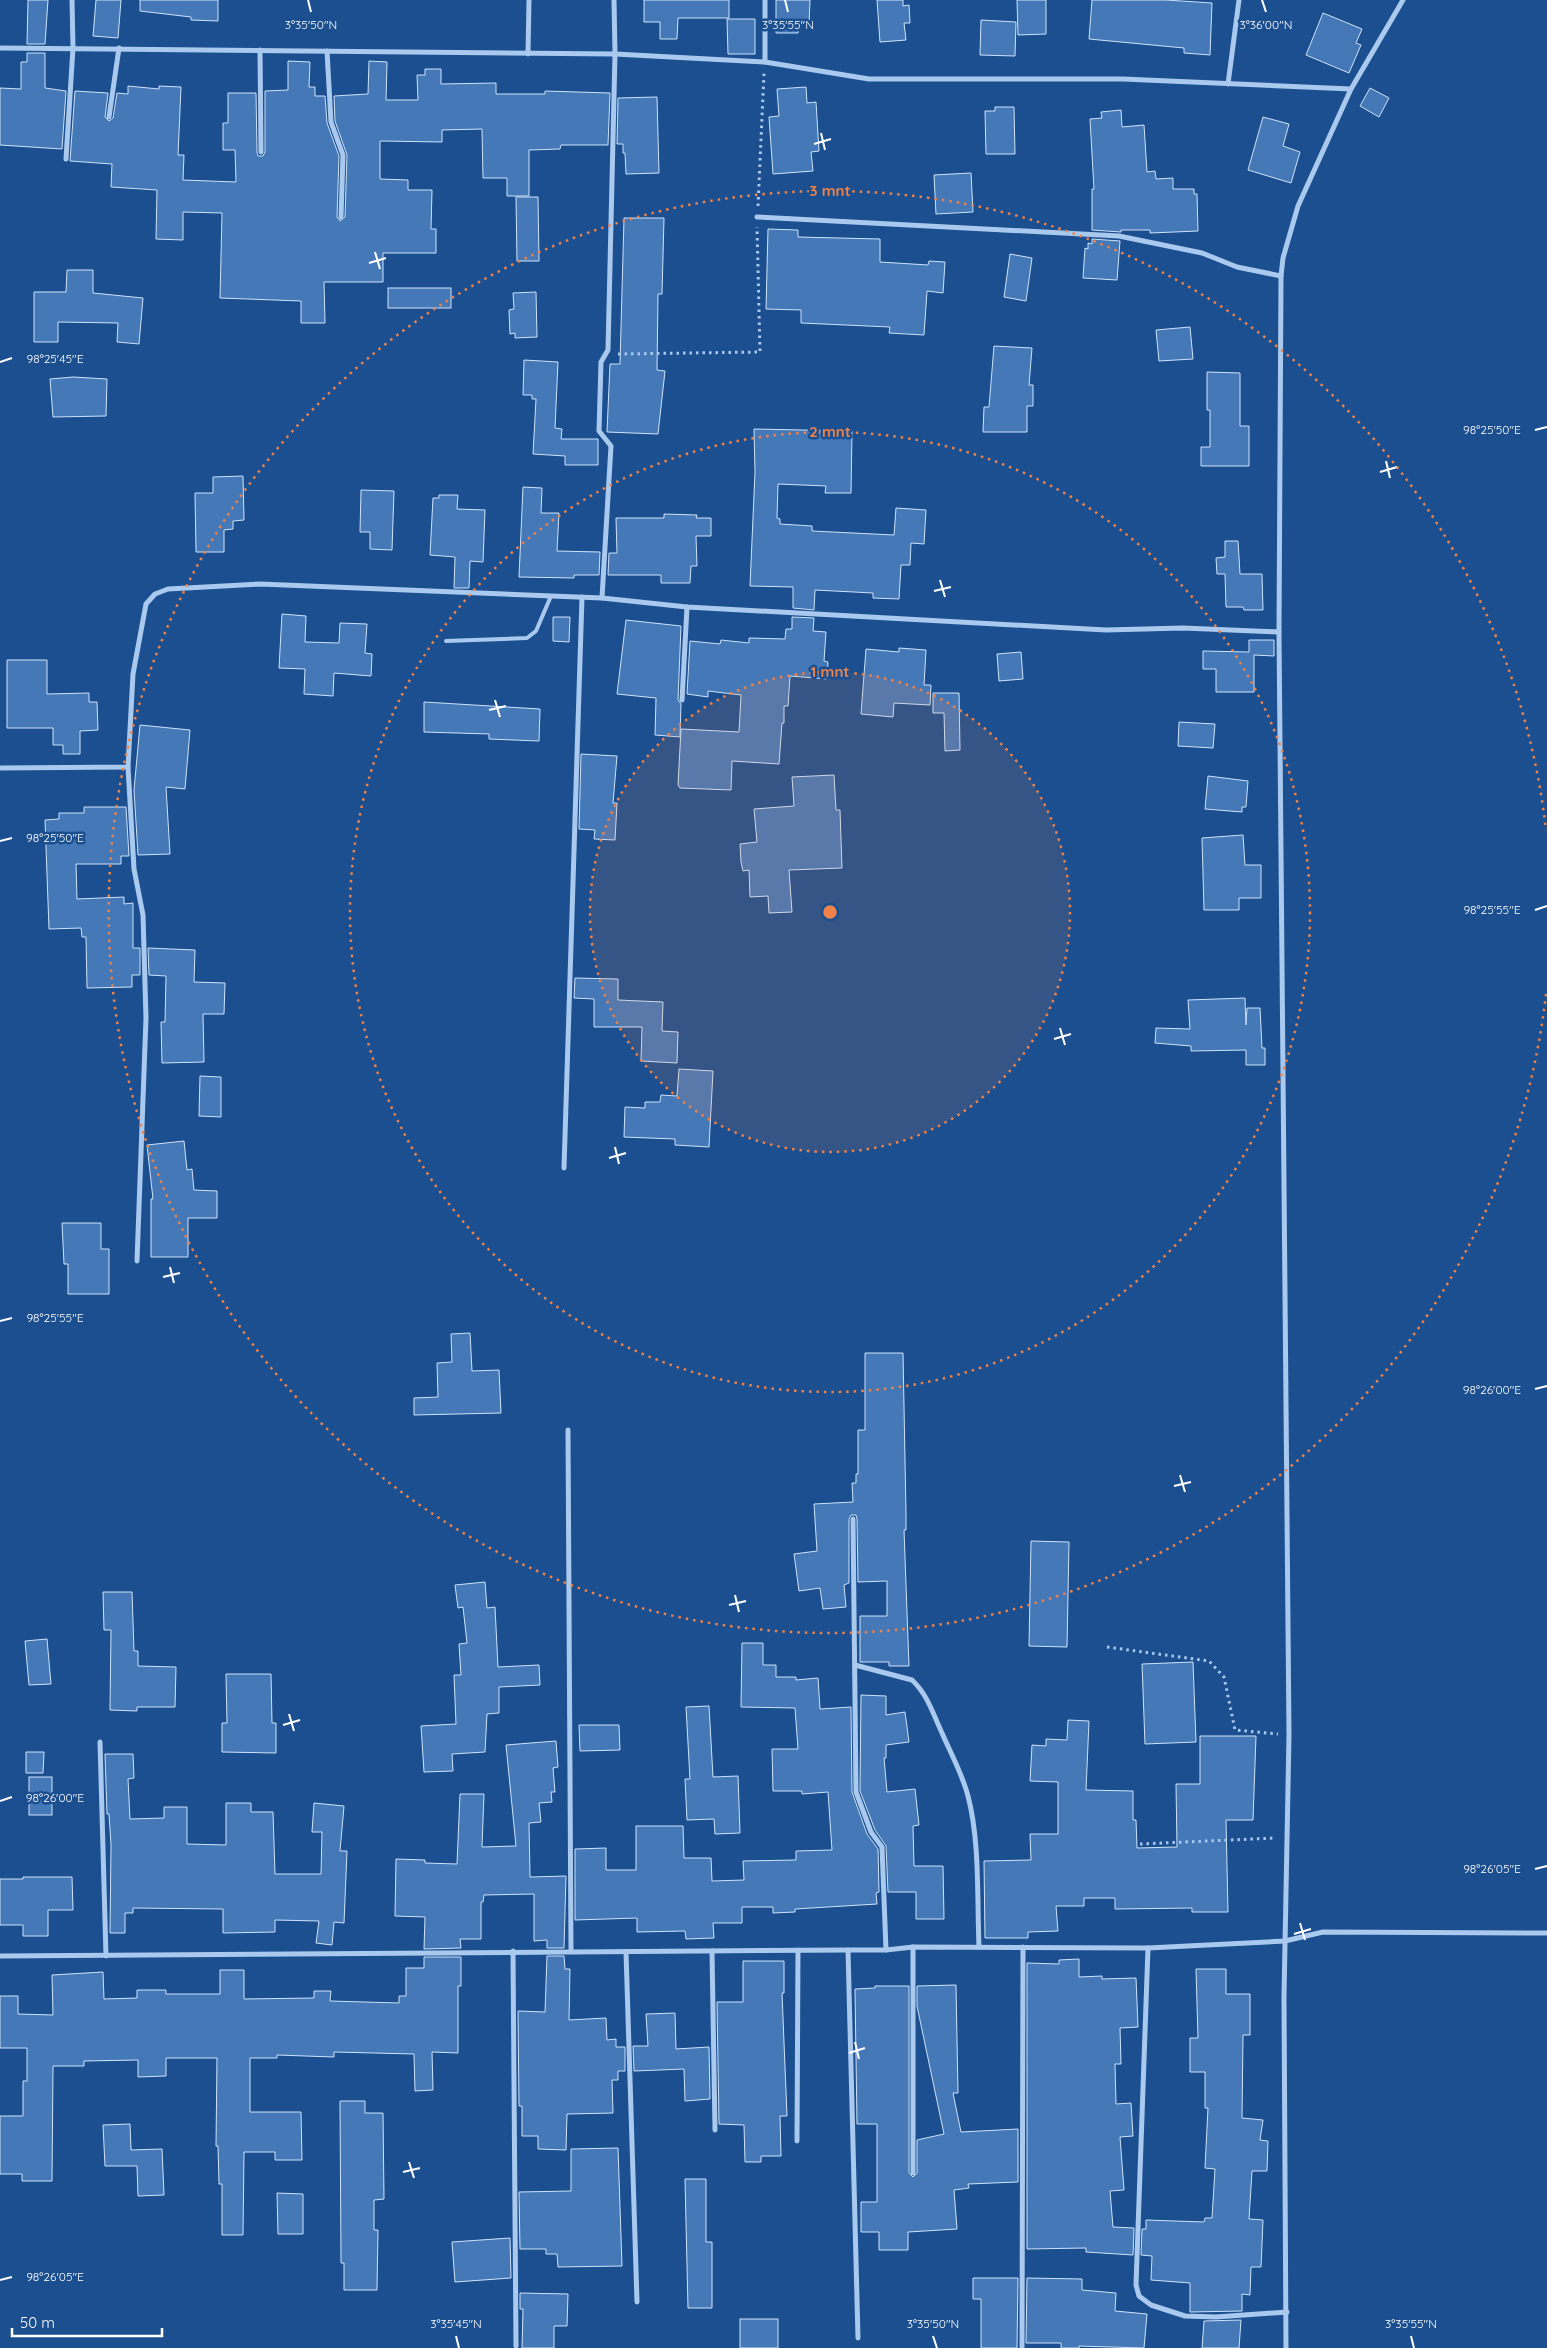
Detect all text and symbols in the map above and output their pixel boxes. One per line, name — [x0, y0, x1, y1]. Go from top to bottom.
text: 3°35'50"N — [285, 17, 337, 32]
text: 3°35'55"N — [762, 17, 814, 32]
text: 3°36'00"N — [1240, 17, 1292, 32]
text: 3 mnt — [809, 181, 851, 200]
text: 98°25'45"E — [26, 351, 84, 366]
text: 2 mnt — [809, 422, 851, 441]
text: 98°25'50"E — [1463, 422, 1521, 437]
text: 1 mnt — [811, 662, 849, 681]
text: 98°25'50"E — [26, 830, 84, 845]
text: 98°25'55"E — [1463, 902, 1521, 917]
centre of rings — [821, 903, 839, 921]
text: 98°25'55"E — [26, 1310, 84, 1325]
text: 98°26'00"E — [1463, 1382, 1521, 1397]
text: 98°26'00"E — [26, 1790, 84, 1805]
text: 98°26'05"E — [1463, 1861, 1521, 1876]
text: 98°26'05"E — [26, 2269, 84, 2284]
scale bar — [12, 2306, 162, 2338]
text: 50 m — [20, 2313, 55, 2332]
text: 3°35'45"N — [430, 2316, 482, 2331]
text: 3°35'50"N — [907, 2316, 959, 2331]
text: 3°35'55"N — [1385, 2316, 1437, 2331]

